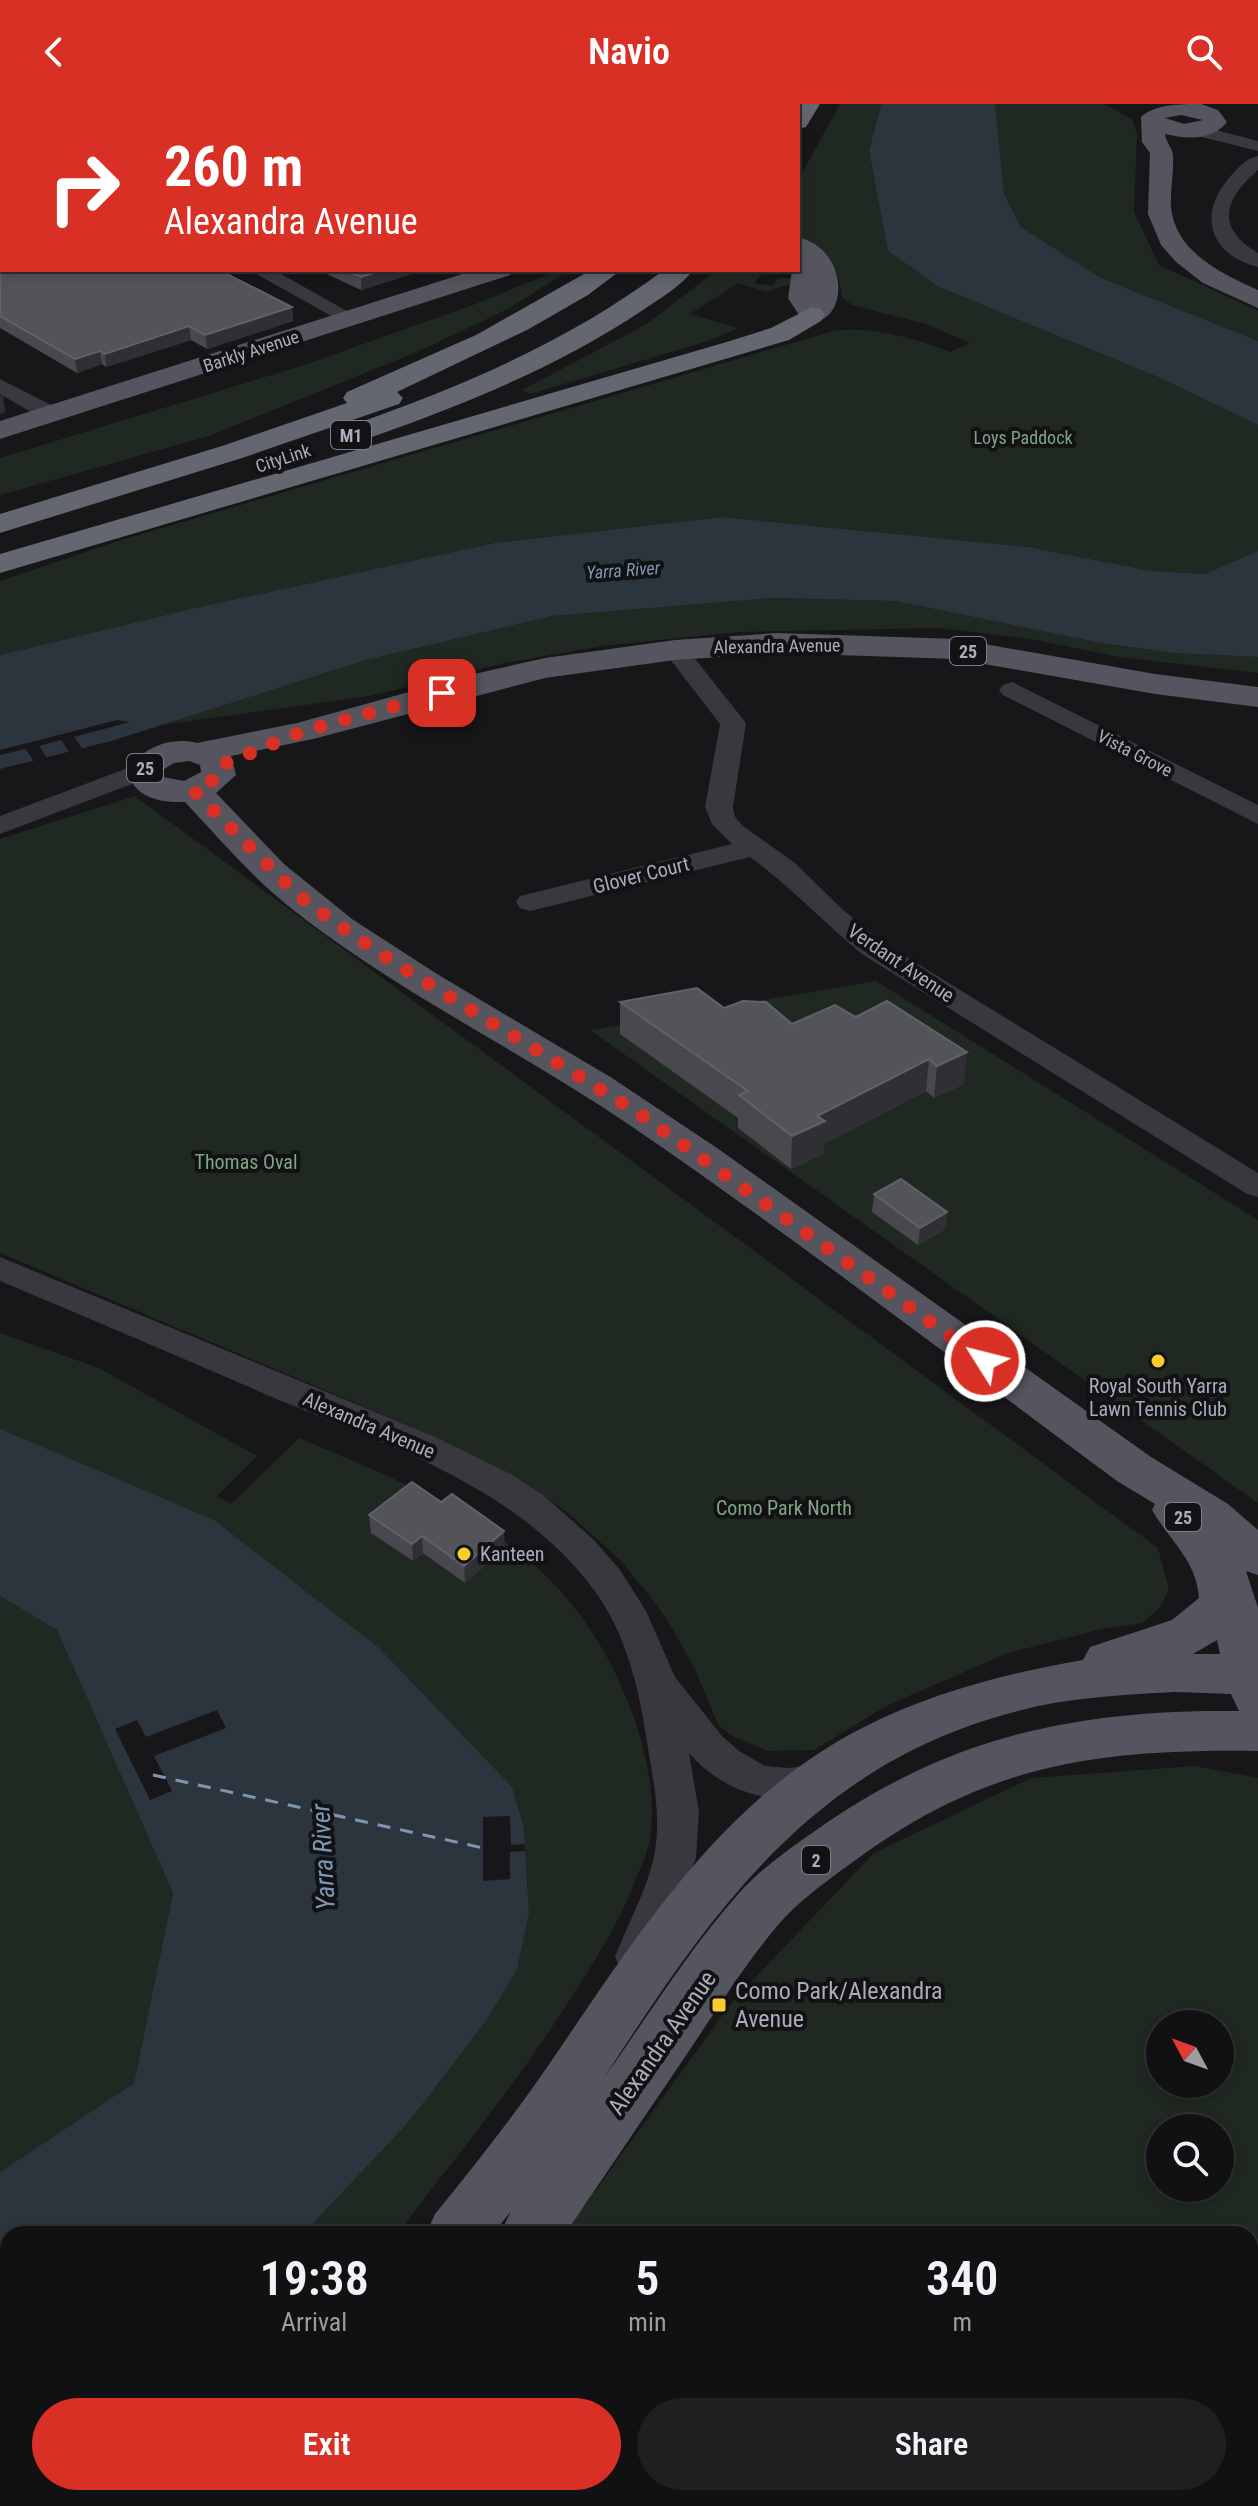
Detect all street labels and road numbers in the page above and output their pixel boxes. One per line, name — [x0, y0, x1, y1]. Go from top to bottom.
street label: Barkly Avenue — [200, 326, 302, 376]
road number: M1 — [331, 421, 371, 449]
street label: CityLink — [253, 439, 313, 477]
street label: Alexandra Avenue — [713, 634, 841, 658]
road number: 25 — [950, 637, 986, 665]
street label: Vista Grove — [1094, 725, 1176, 781]
road number: 25 — [127, 754, 163, 782]
street label: Glover Court — [590, 851, 692, 899]
street label: Verdant Avenue — [843, 919, 959, 1007]
street label: Alexandra Avenue — [299, 1386, 439, 1464]
road number: 25 — [1165, 1503, 1201, 1531]
road number: 2 — [802, 1846, 830, 1874]
street label: Alexandra Avenue — [602, 1966, 722, 2120]

